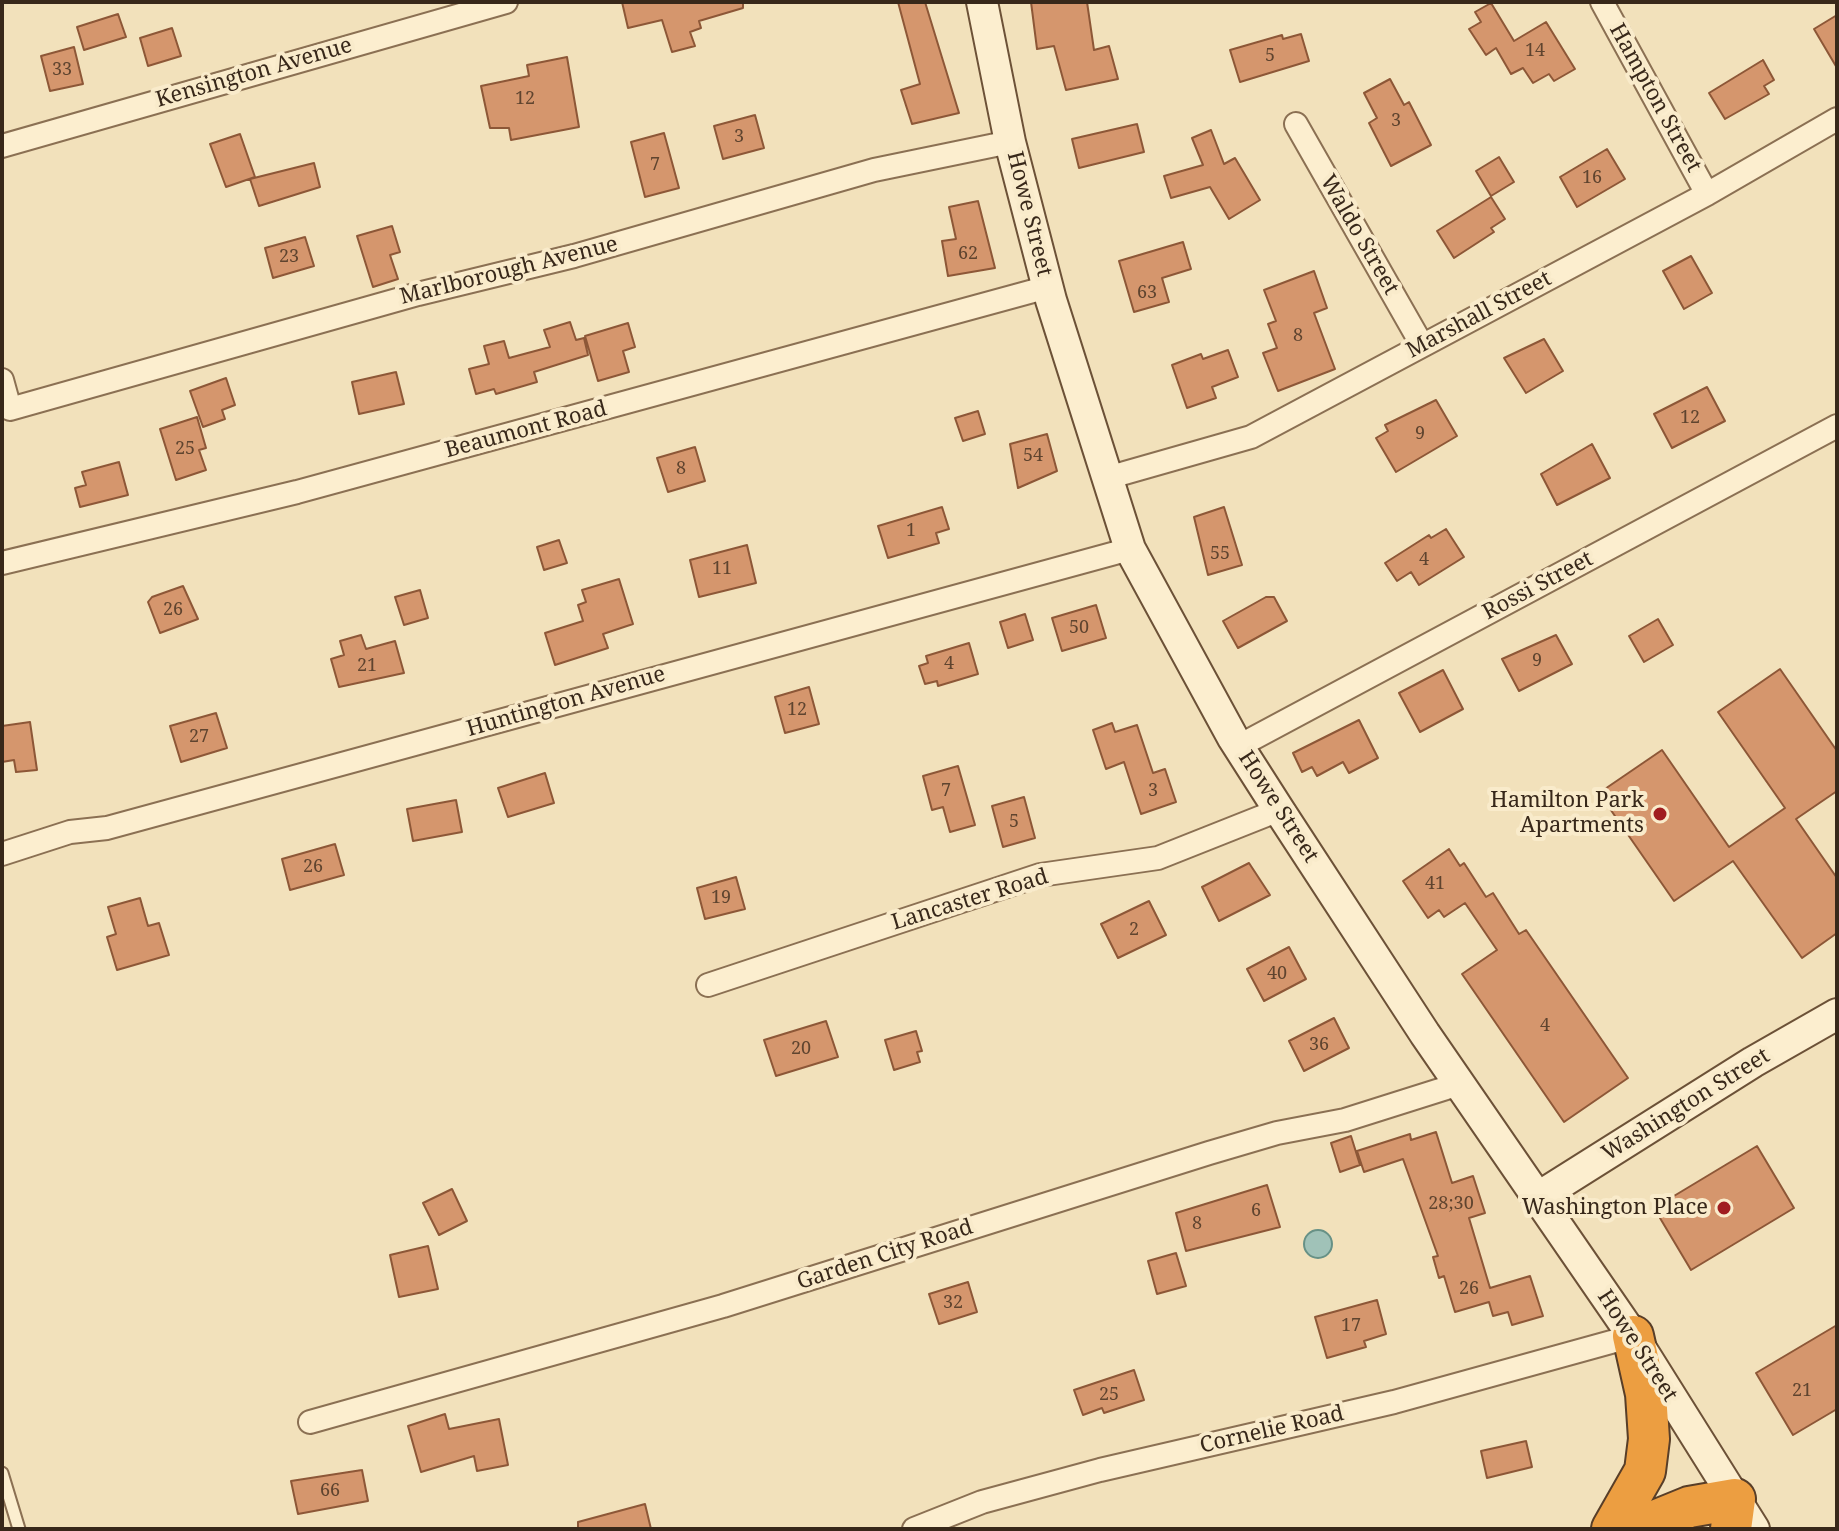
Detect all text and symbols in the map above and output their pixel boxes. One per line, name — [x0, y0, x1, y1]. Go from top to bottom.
street label: Hampton Street — [1603, 19, 1707, 177]
street label: Kensington Avenue — [153, 32, 355, 114]
house number: 14 — [1525, 40, 1545, 62]
house number: 5 — [1265, 45, 1275, 67]
house number: 33 — [52, 59, 72, 81]
house number: 12 — [515, 88, 535, 110]
house number: 3 — [1391, 110, 1401, 132]
house number: 3 — [734, 126, 744, 148]
street label: Howe Street — [1001, 149, 1057, 279]
house number: 7 — [650, 154, 660, 176]
house number: 16 — [1582, 167, 1602, 189]
street label: Waldo Street — [1314, 170, 1404, 300]
street label: Marlborough Avenue — [397, 231, 621, 311]
house number: 62 — [958, 243, 978, 265]
house number: 23 — [279, 246, 299, 268]
street label: Marshall Street — [1402, 266, 1556, 364]
house number: 63 — [1137, 282, 1157, 304]
house number: 8 — [1293, 325, 1303, 347]
street label: Beaumont Road — [442, 396, 610, 464]
house number: 12 — [1680, 407, 1700, 429]
house number: 9 — [1415, 423, 1425, 445]
house number: 25 — [175, 438, 195, 460]
house number: 54 — [1023, 445, 1043, 467]
house number: 8 — [676, 458, 686, 480]
house number: 1 — [906, 520, 916, 542]
house number: 55 — [1210, 543, 1230, 565]
street label: Rossi Street — [1478, 546, 1598, 626]
house number: 4 — [1419, 549, 1429, 571]
house number: 11 — [712, 558, 732, 580]
house number: 26 — [163, 599, 183, 621]
house number: 50 — [1069, 617, 1089, 639]
house number: 9 — [1532, 650, 1542, 672]
house number: 4 — [944, 653, 954, 675]
house number: 21 — [357, 655, 377, 677]
street label: Huntington Avenue — [464, 661, 668, 743]
house number: 12 — [787, 699, 807, 721]
house number: 27 — [189, 726, 209, 748]
street label: Howe Street — [1232, 746, 1324, 868]
house number: 7 — [941, 780, 951, 802]
house number: 3 — [1148, 780, 1158, 802]
place label: Hamilton Park Apartments — [1490, 788, 1644, 840]
marker: Hamilton Park Apartments — [1651, 805, 1669, 823]
house number: 5 — [1009, 811, 1019, 833]
house number: 26 — [303, 856, 323, 878]
street label: Lancaster Road — [889, 864, 1051, 936]
house number: 41 — [1425, 873, 1445, 895]
house number: 19 — [711, 887, 731, 909]
house number: 2 — [1129, 919, 1139, 941]
house number: 40 — [1267, 963, 1287, 985]
house number: 4 — [1540, 1015, 1550, 1037]
house number: 36 — [1309, 1034, 1329, 1056]
house number: 20 — [791, 1038, 811, 1060]
street label: Washington Street — [1597, 1043, 1775, 1167]
house number: 28;30 — [1428, 1193, 1474, 1215]
place label: Washington Place — [1522, 1195, 1708, 1221]
marker: Washington Place — [1715, 1199, 1733, 1217]
house number: 6 — [1251, 1200, 1261, 1222]
house number: 8 — [1192, 1213, 1202, 1235]
street label: Garden City Road — [794, 1214, 976, 1296]
house number: 26 — [1459, 1278, 1479, 1300]
street label: Howe Street — [1591, 1285, 1683, 1407]
house number: 32 — [943, 1292, 963, 1314]
house number: 17 — [1341, 1315, 1361, 1337]
house number: 21 — [1792, 1380, 1812, 1402]
house number: 25 — [1099, 1384, 1119, 1406]
street label: Cornelie Road — [1197, 1401, 1347, 1459]
house number: 66 — [320, 1480, 340, 1502]

